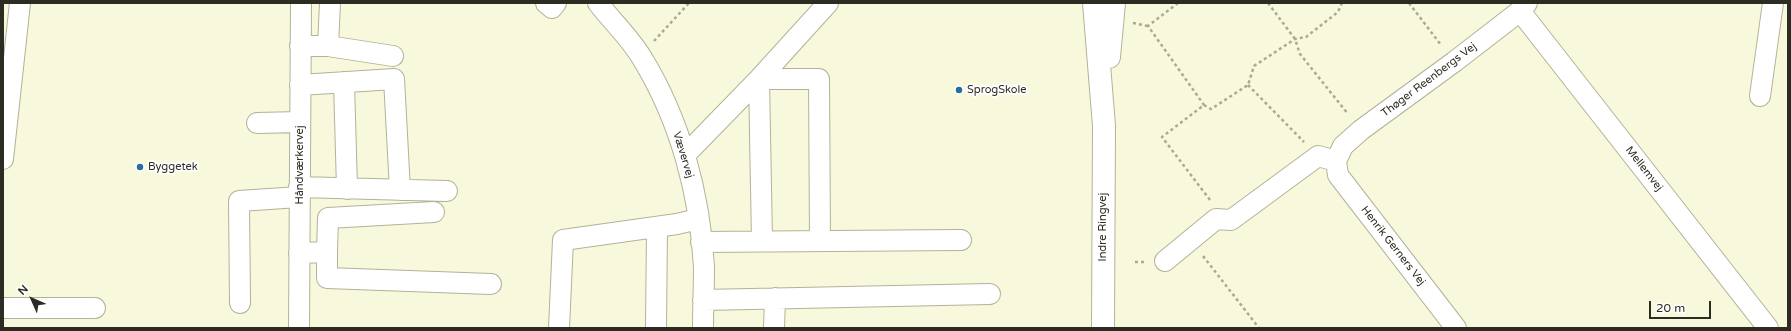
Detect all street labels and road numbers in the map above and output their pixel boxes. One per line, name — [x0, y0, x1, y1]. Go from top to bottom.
street label: Thøger Reenbergs Vej — [1379, 40, 1479, 120]
street label: Håndværkervej — [293, 125, 307, 205]
street label: Vævervej — [670, 130, 696, 180]
street label: Mellemvej — [1622, 144, 1666, 194]
street label: Indre Ringvej — [1096, 193, 1110, 261]
street label: Henrik Gerners Vej — [1358, 204, 1428, 288]

